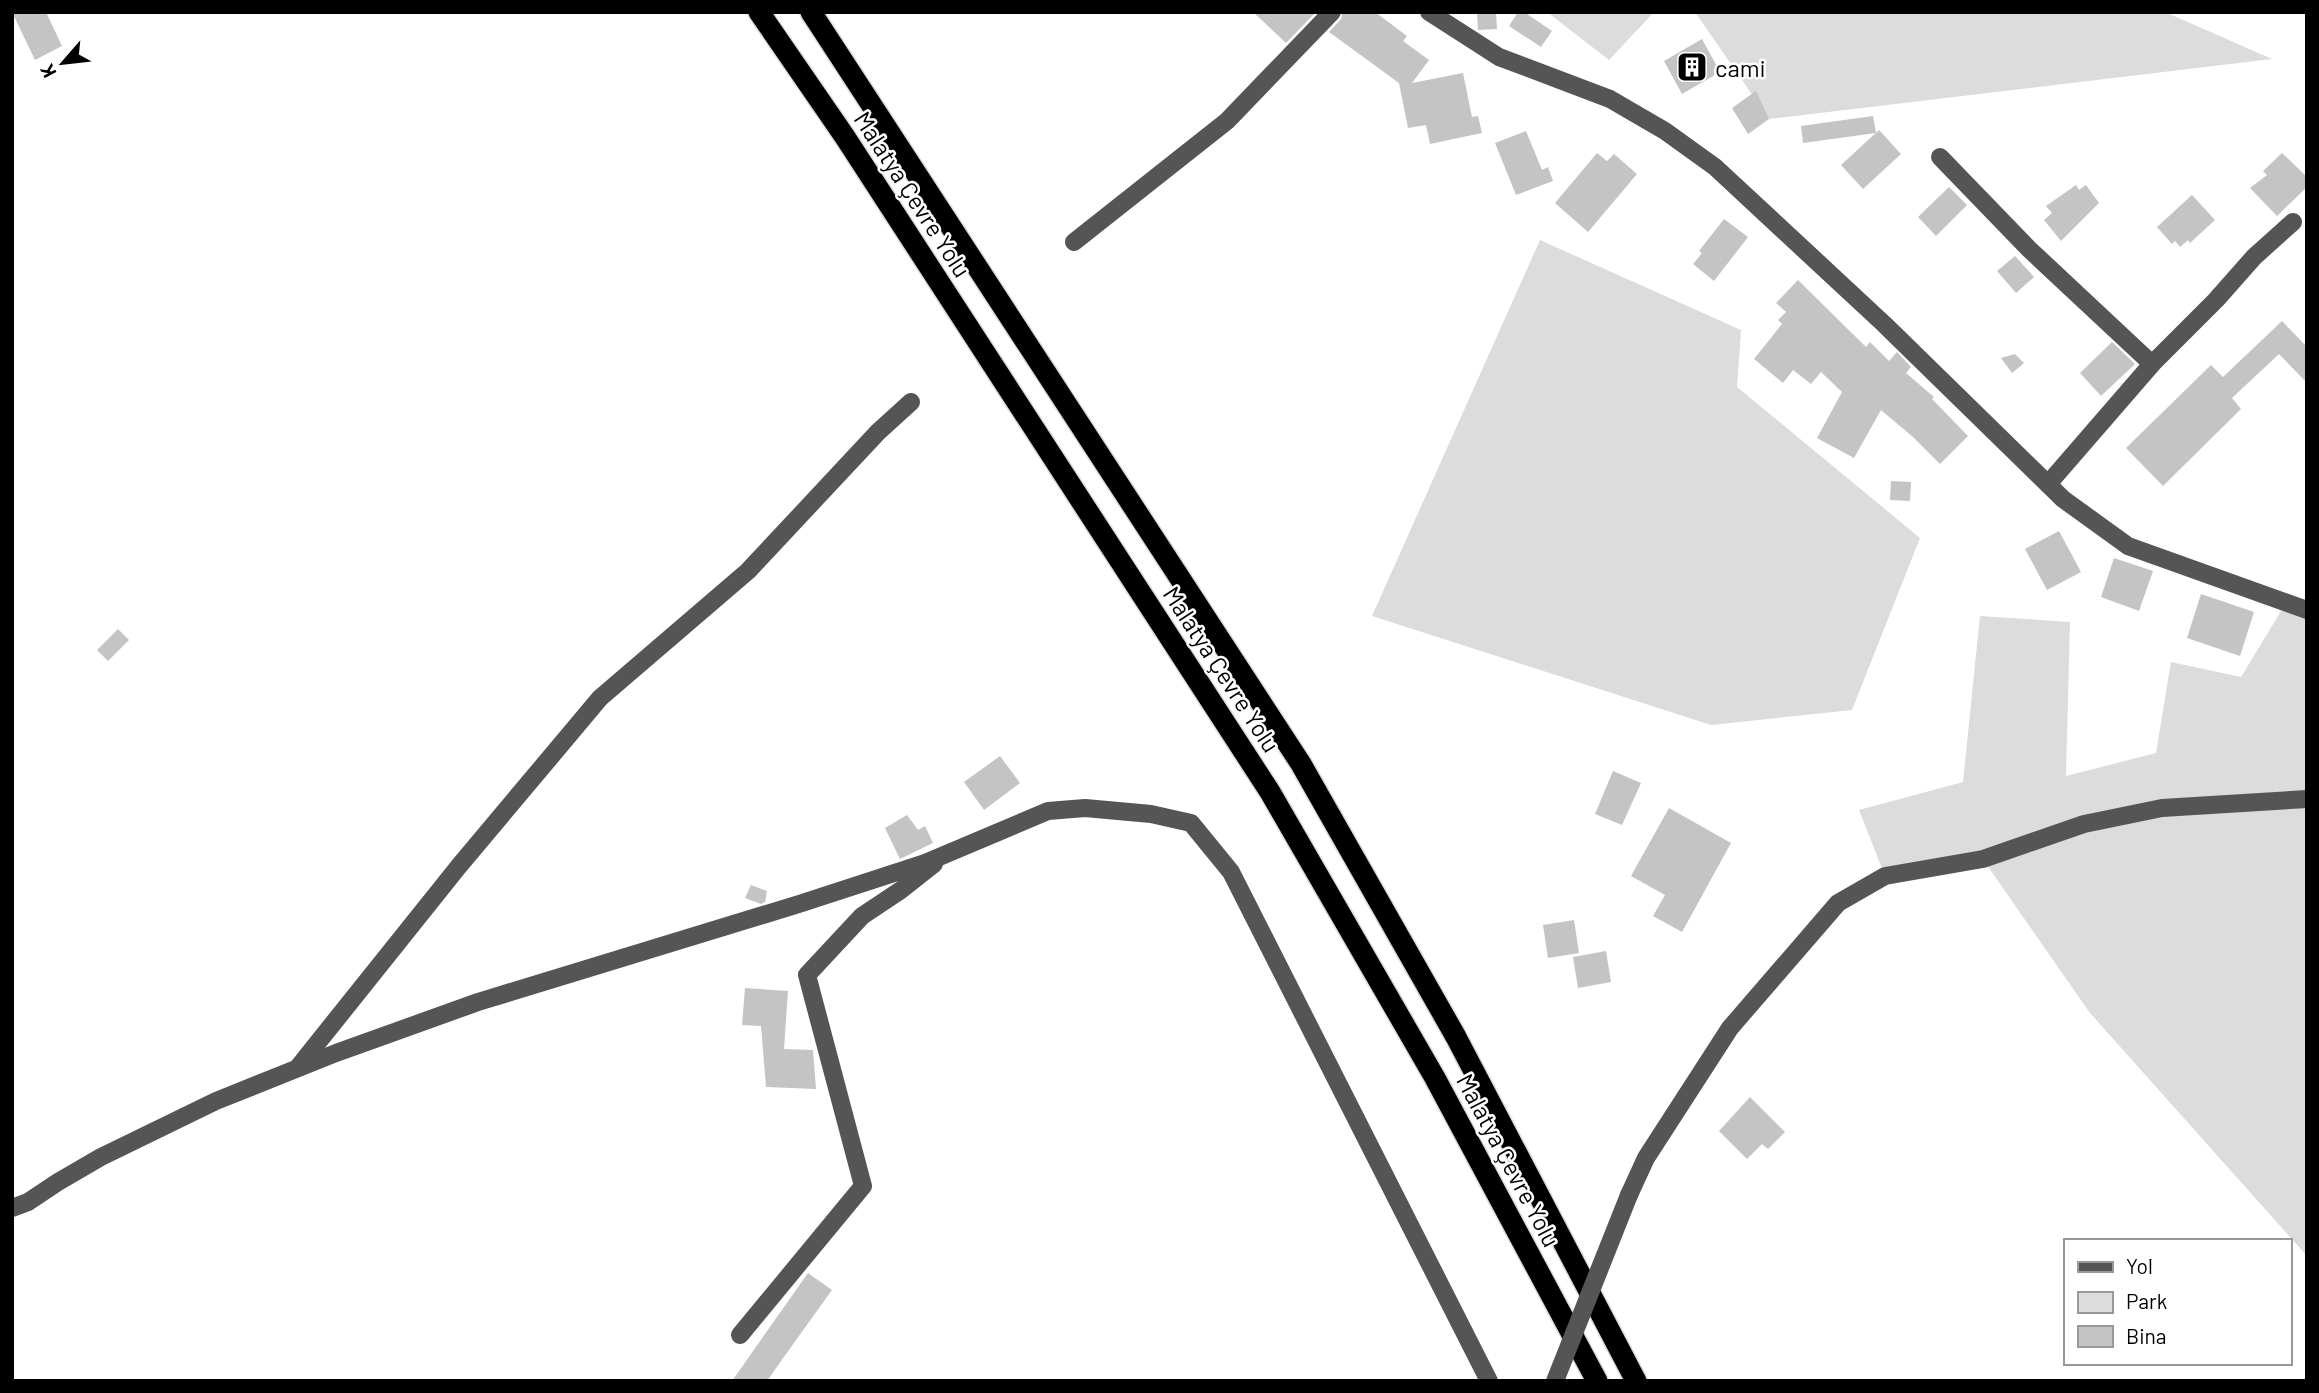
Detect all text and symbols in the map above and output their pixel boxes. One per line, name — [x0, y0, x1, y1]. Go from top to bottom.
north arrow — [28, 28, 98, 98]
building icon: cami — [1675, 50, 1709, 84]
place label: cami — [1715, 53, 1766, 82]
text: K — [35, 60, 60, 82]
street label: Malatya Çevre Yolu — [849, 106, 977, 282]
street label: Malatya Çevre Yolu — [1158, 581, 1286, 757]
street label: Malatya Çevre Yolu — [1451, 1068, 1567, 1252]
legend — [2064, 1239, 2291, 1365]
text: Yol — [2126, 1253, 2153, 1278]
text: Park — [2126, 1288, 2167, 1313]
text: Bina — [2126, 1323, 2167, 1348]

